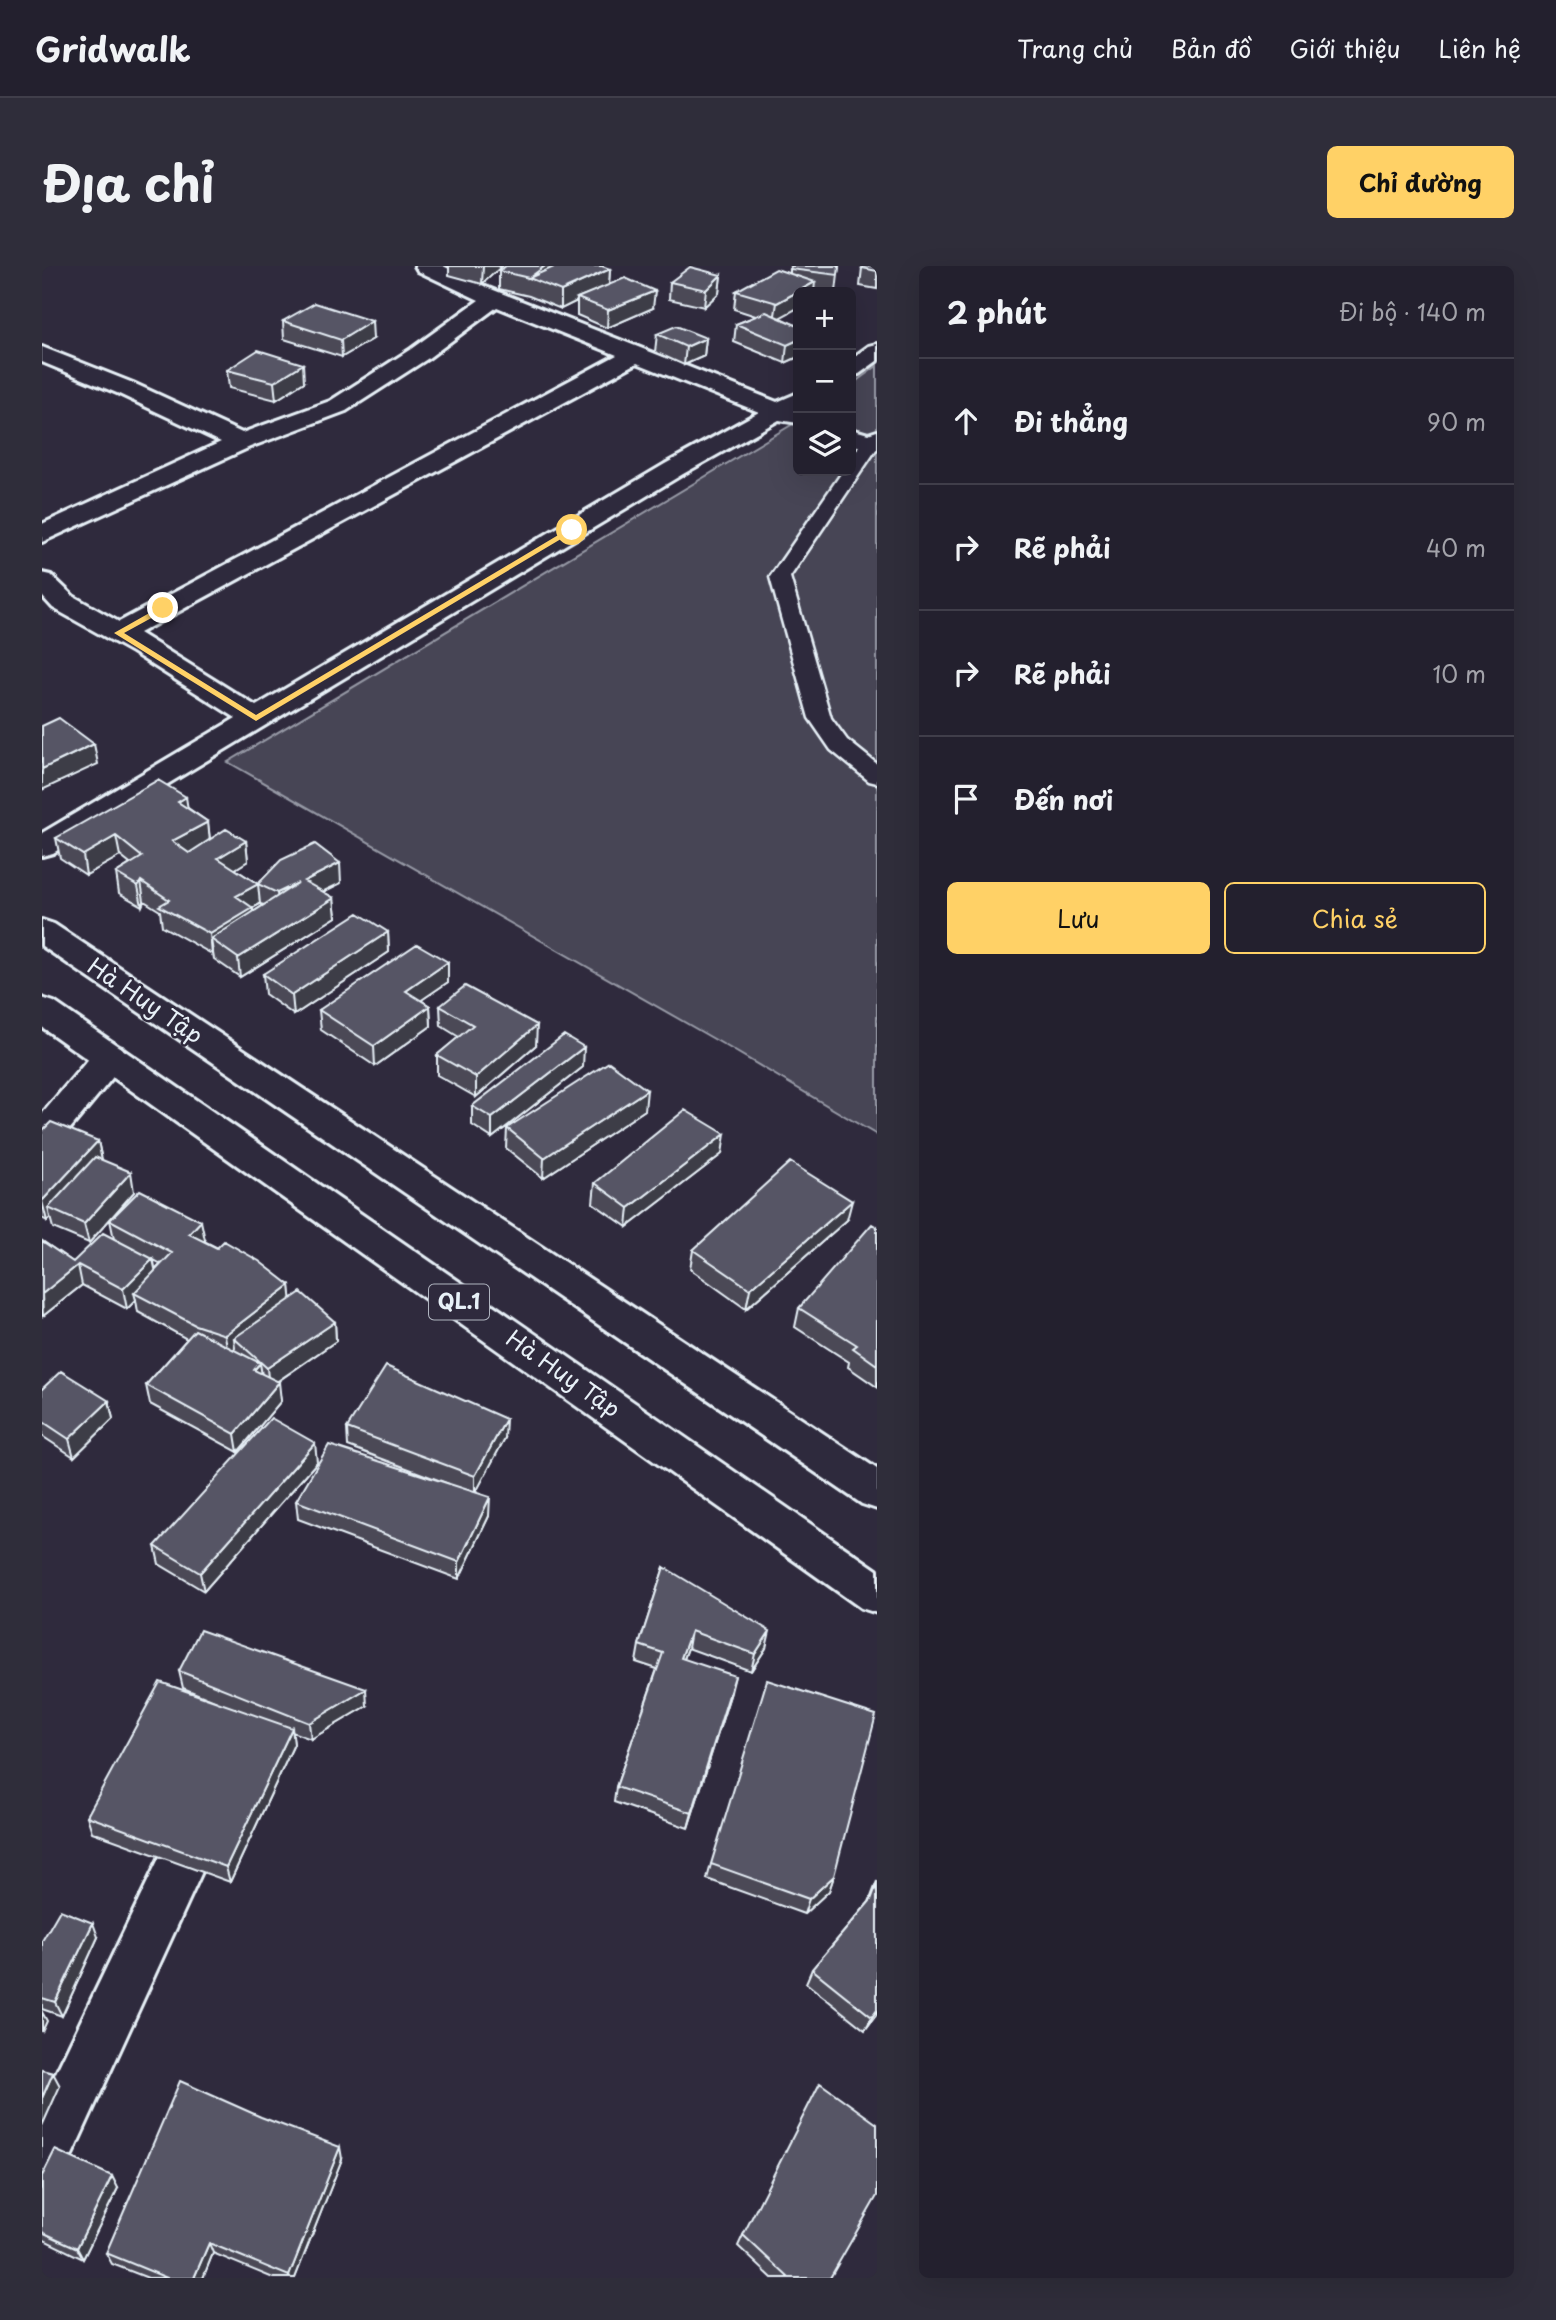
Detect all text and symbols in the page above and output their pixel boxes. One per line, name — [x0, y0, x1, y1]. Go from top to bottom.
text: Gridwalk — [35, 23, 191, 73]
text: Trang chủ — [1017, 30, 1133, 66]
text: Bản đồ — [1171, 30, 1251, 66]
text: Giới thiệu — [1289, 30, 1401, 66]
text: Liên hệ — [1439, 30, 1521, 66]
text: Địa chỉ — [42, 145, 214, 219]
button: Chỉ đường — [1327, 146, 1514, 218]
map controls — [793, 287, 856, 476]
button: + — [793, 287, 856, 350]
text: 2 phút — [947, 289, 1047, 334]
text: Đi bộ · 140 m — [1339, 294, 1486, 329]
button: − — [793, 350, 856, 413]
icon: ahead — [947, 402, 985, 440]
text: Đi thẳng — [1014, 402, 1128, 441]
text: 90 m — [1427, 404, 1486, 439]
button: layers — [793, 413, 856, 476]
route start — [556, 514, 587, 545]
icon: right — [947, 528, 985, 566]
text: Rẽ phải — [1014, 528, 1111, 567]
text: 40 m — [1426, 530, 1486, 565]
route end — [147, 592, 178, 623]
icon: right — [947, 654, 985, 692]
text: Rẽ phải — [1014, 654, 1111, 693]
text: 10 m — [1432, 656, 1486, 691]
icon: arrive — [947, 780, 985, 818]
text: Đến nơi — [1014, 780, 1113, 819]
button: Lưu — [947, 882, 1210, 954]
button: Chia sẻ — [1224, 882, 1486, 954]
street label: Hà Huy Tập — [81, 948, 211, 1051]
road number: QL.1 — [429, 1284, 489, 1320]
street label: Hà Huy Tập — [499, 1320, 628, 1425]

